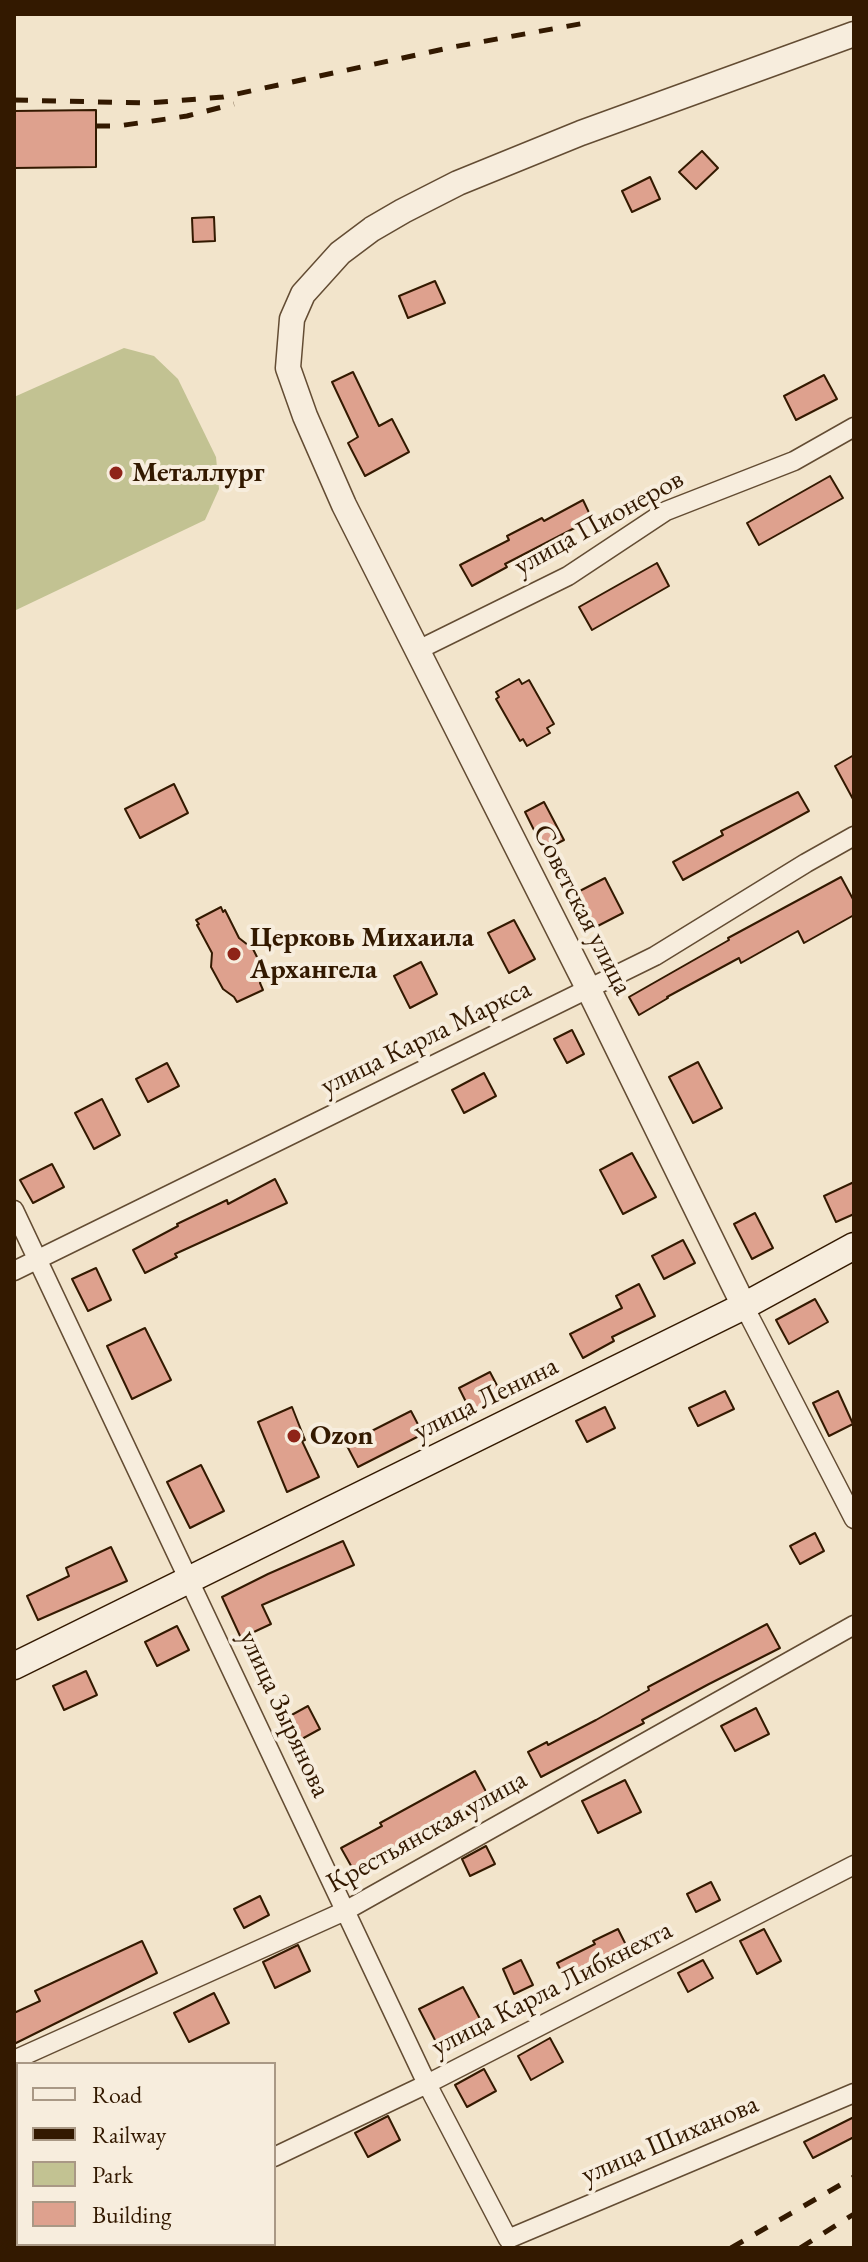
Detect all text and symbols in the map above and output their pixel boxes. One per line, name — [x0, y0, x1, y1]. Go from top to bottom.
place label: Металлург — [132, 456, 265, 490]
street label: улица Пионеров — [508, 463, 690, 583]
marker: Металлург — [107, 464, 125, 482]
street label: Советская улица — [525, 819, 639, 1001]
place label: Церковь Михаила Архангела — [250, 921, 474, 987]
marker: Церковь Михаила Архангела — [225, 945, 243, 963]
street label: улица Карла Маркса — [315, 972, 537, 1104]
street label: улица Ленина — [408, 1350, 564, 1448]
place label: Ozon — [310, 1419, 373, 1453]
marker: Ozon — [285, 1427, 303, 1445]
street label: улица Зырянова — [231, 1625, 337, 1803]
street label: Крестьянская улица — [321, 1763, 533, 1901]
street label: улица Карла Либкнехта — [426, 1914, 678, 2064]
legend — [16, 2062, 276, 2246]
text: Road — [92, 2079, 142, 2110]
street label: улица Шиханова — [576, 2088, 764, 2192]
text: Railway — [92, 2119, 166, 2150]
text: Park — [92, 2159, 133, 2190]
text: Building — [92, 2199, 172, 2230]

